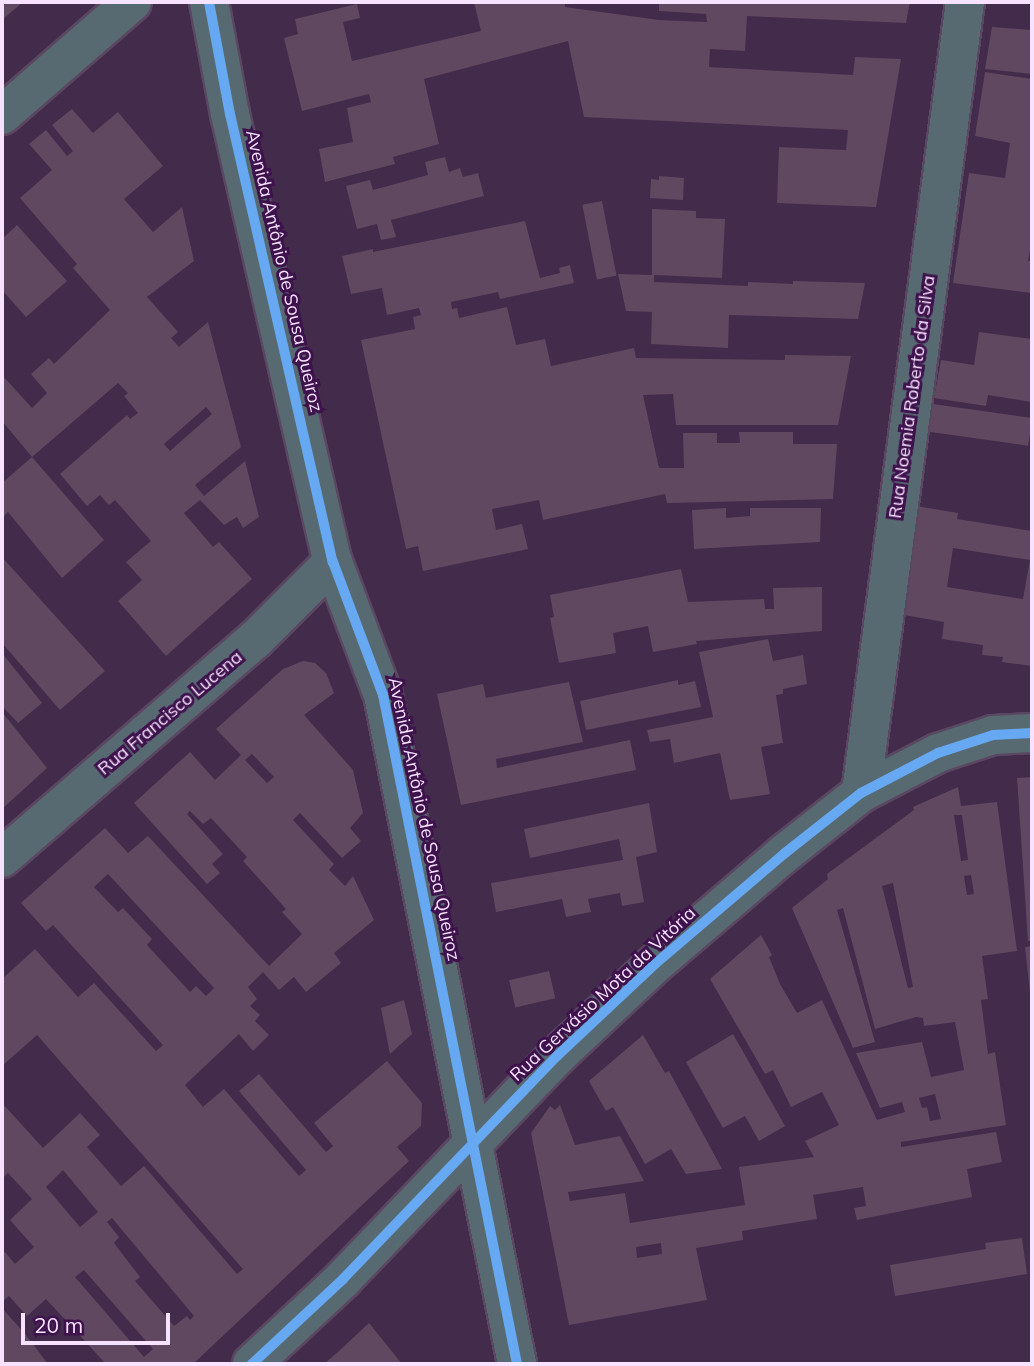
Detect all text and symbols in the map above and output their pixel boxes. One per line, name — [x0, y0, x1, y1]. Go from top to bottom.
street label: Avenida Antônio de Sousa Queiroz — [241, 128, 327, 414]
street label: Rua Noemia Roberto da Silva — [884, 274, 940, 520]
street label: Rua Francisco Lucena — [93, 646, 247, 780]
street label: Avenida Antônio de Sousa Queiroz — [383, 675, 465, 963]
street label: Rua Gervásio Mota da Vitória — [506, 902, 700, 1086]
scale bar — [24, 1300, 173, 1344]
text: 20 m — [34, 1312, 83, 1338]

